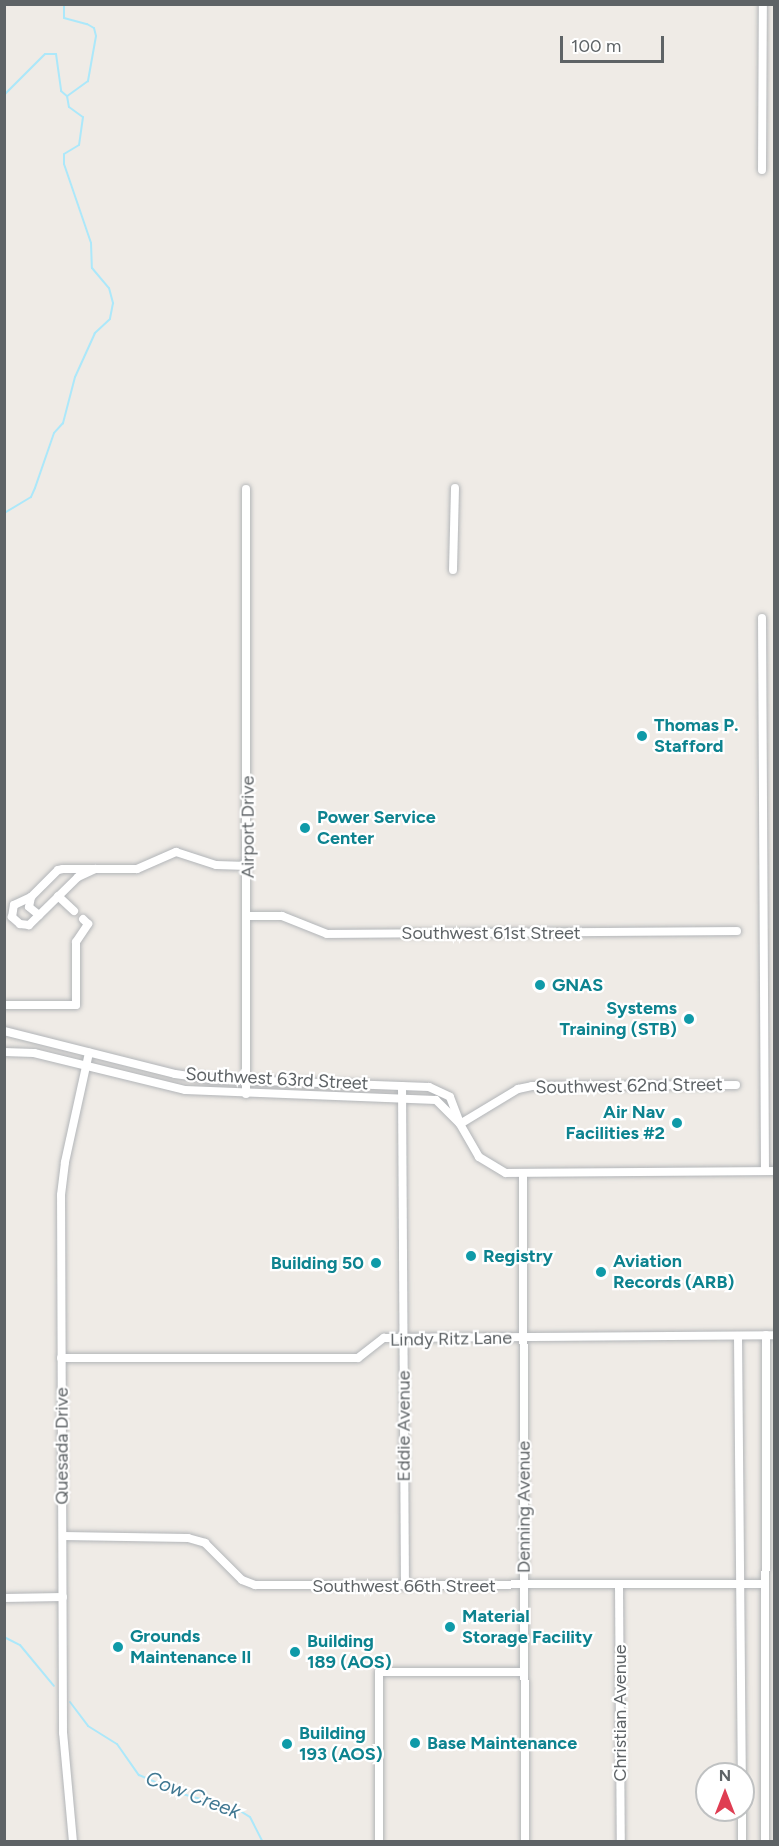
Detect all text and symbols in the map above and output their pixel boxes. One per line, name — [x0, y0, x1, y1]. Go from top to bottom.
scale bar — [563, 24, 666, 62]
text: 100 m — [571, 35, 621, 57]
place label: Thomas P. Stafford — [654, 715, 739, 758]
marker: Thomas P. Stafford — [635, 729, 649, 743]
street label: Airport Drive — [237, 776, 259, 878]
place label: Power Service Center — [317, 807, 436, 850]
marker: Power Service Center — [298, 821, 312, 835]
street label: Southwest 61st Street — [401, 922, 581, 944]
place label: GNAS — [552, 974, 603, 996]
marker: GNAS — [533, 978, 547, 992]
place label: Systems Training (STB) — [560, 998, 677, 1040]
marker: Systems Training (STB) — [682, 1012, 696, 1026]
street label: Southwest 63rd Street — [185, 1063, 369, 1095]
street label: Southwest 62nd Street — [535, 1074, 723, 1098]
place label: Air Nav Facilities #2 — [566, 1102, 665, 1144]
marker: Air Nav Facilities #2 — [670, 1116, 684, 1130]
place label: Registry — [483, 1245, 553, 1267]
marker: Registry — [464, 1249, 478, 1263]
place label: Aviation Records (ARB) — [613, 1251, 734, 1294]
place label: Building 50 — [271, 1252, 364, 1274]
marker: Building 50 — [369, 1256, 383, 1270]
marker: Aviation Records (ARB) — [594, 1265, 608, 1279]
street label: Lindy Ritz Lane — [390, 1327, 512, 1351]
street label: Eddie Avenue — [393, 1370, 415, 1482]
street label: Quesada Drive — [51, 1387, 73, 1505]
street label: Denning Avenue — [513, 1441, 535, 1573]
street label: Southwest 66th Street — [312, 1575, 496, 1597]
place label: Material Storage Facility — [462, 1606, 593, 1648]
marker: Material Storage Facility — [443, 1620, 457, 1634]
place label: Grounds Maintenance II — [130, 1626, 252, 1668]
place label: Building 189 (AOS) — [307, 1631, 392, 1674]
marker: Grounds Maintenance II — [111, 1640, 125, 1654]
street label: Christian Avenue — [609, 1644, 631, 1782]
marker: Building 189 (AOS) — [288, 1645, 302, 1659]
place label: Building 193 (AOS) — [299, 1723, 383, 1766]
place label: Base Maintenance — [427, 1732, 577, 1754]
marker: Base Maintenance — [408, 1736, 422, 1750]
marker: Building 193 (AOS) — [280, 1737, 294, 1751]
north arrow — [695, 1762, 755, 1822]
water label: Cow Creek — [142, 1766, 244, 1824]
text: N — [719, 1766, 731, 1785]

